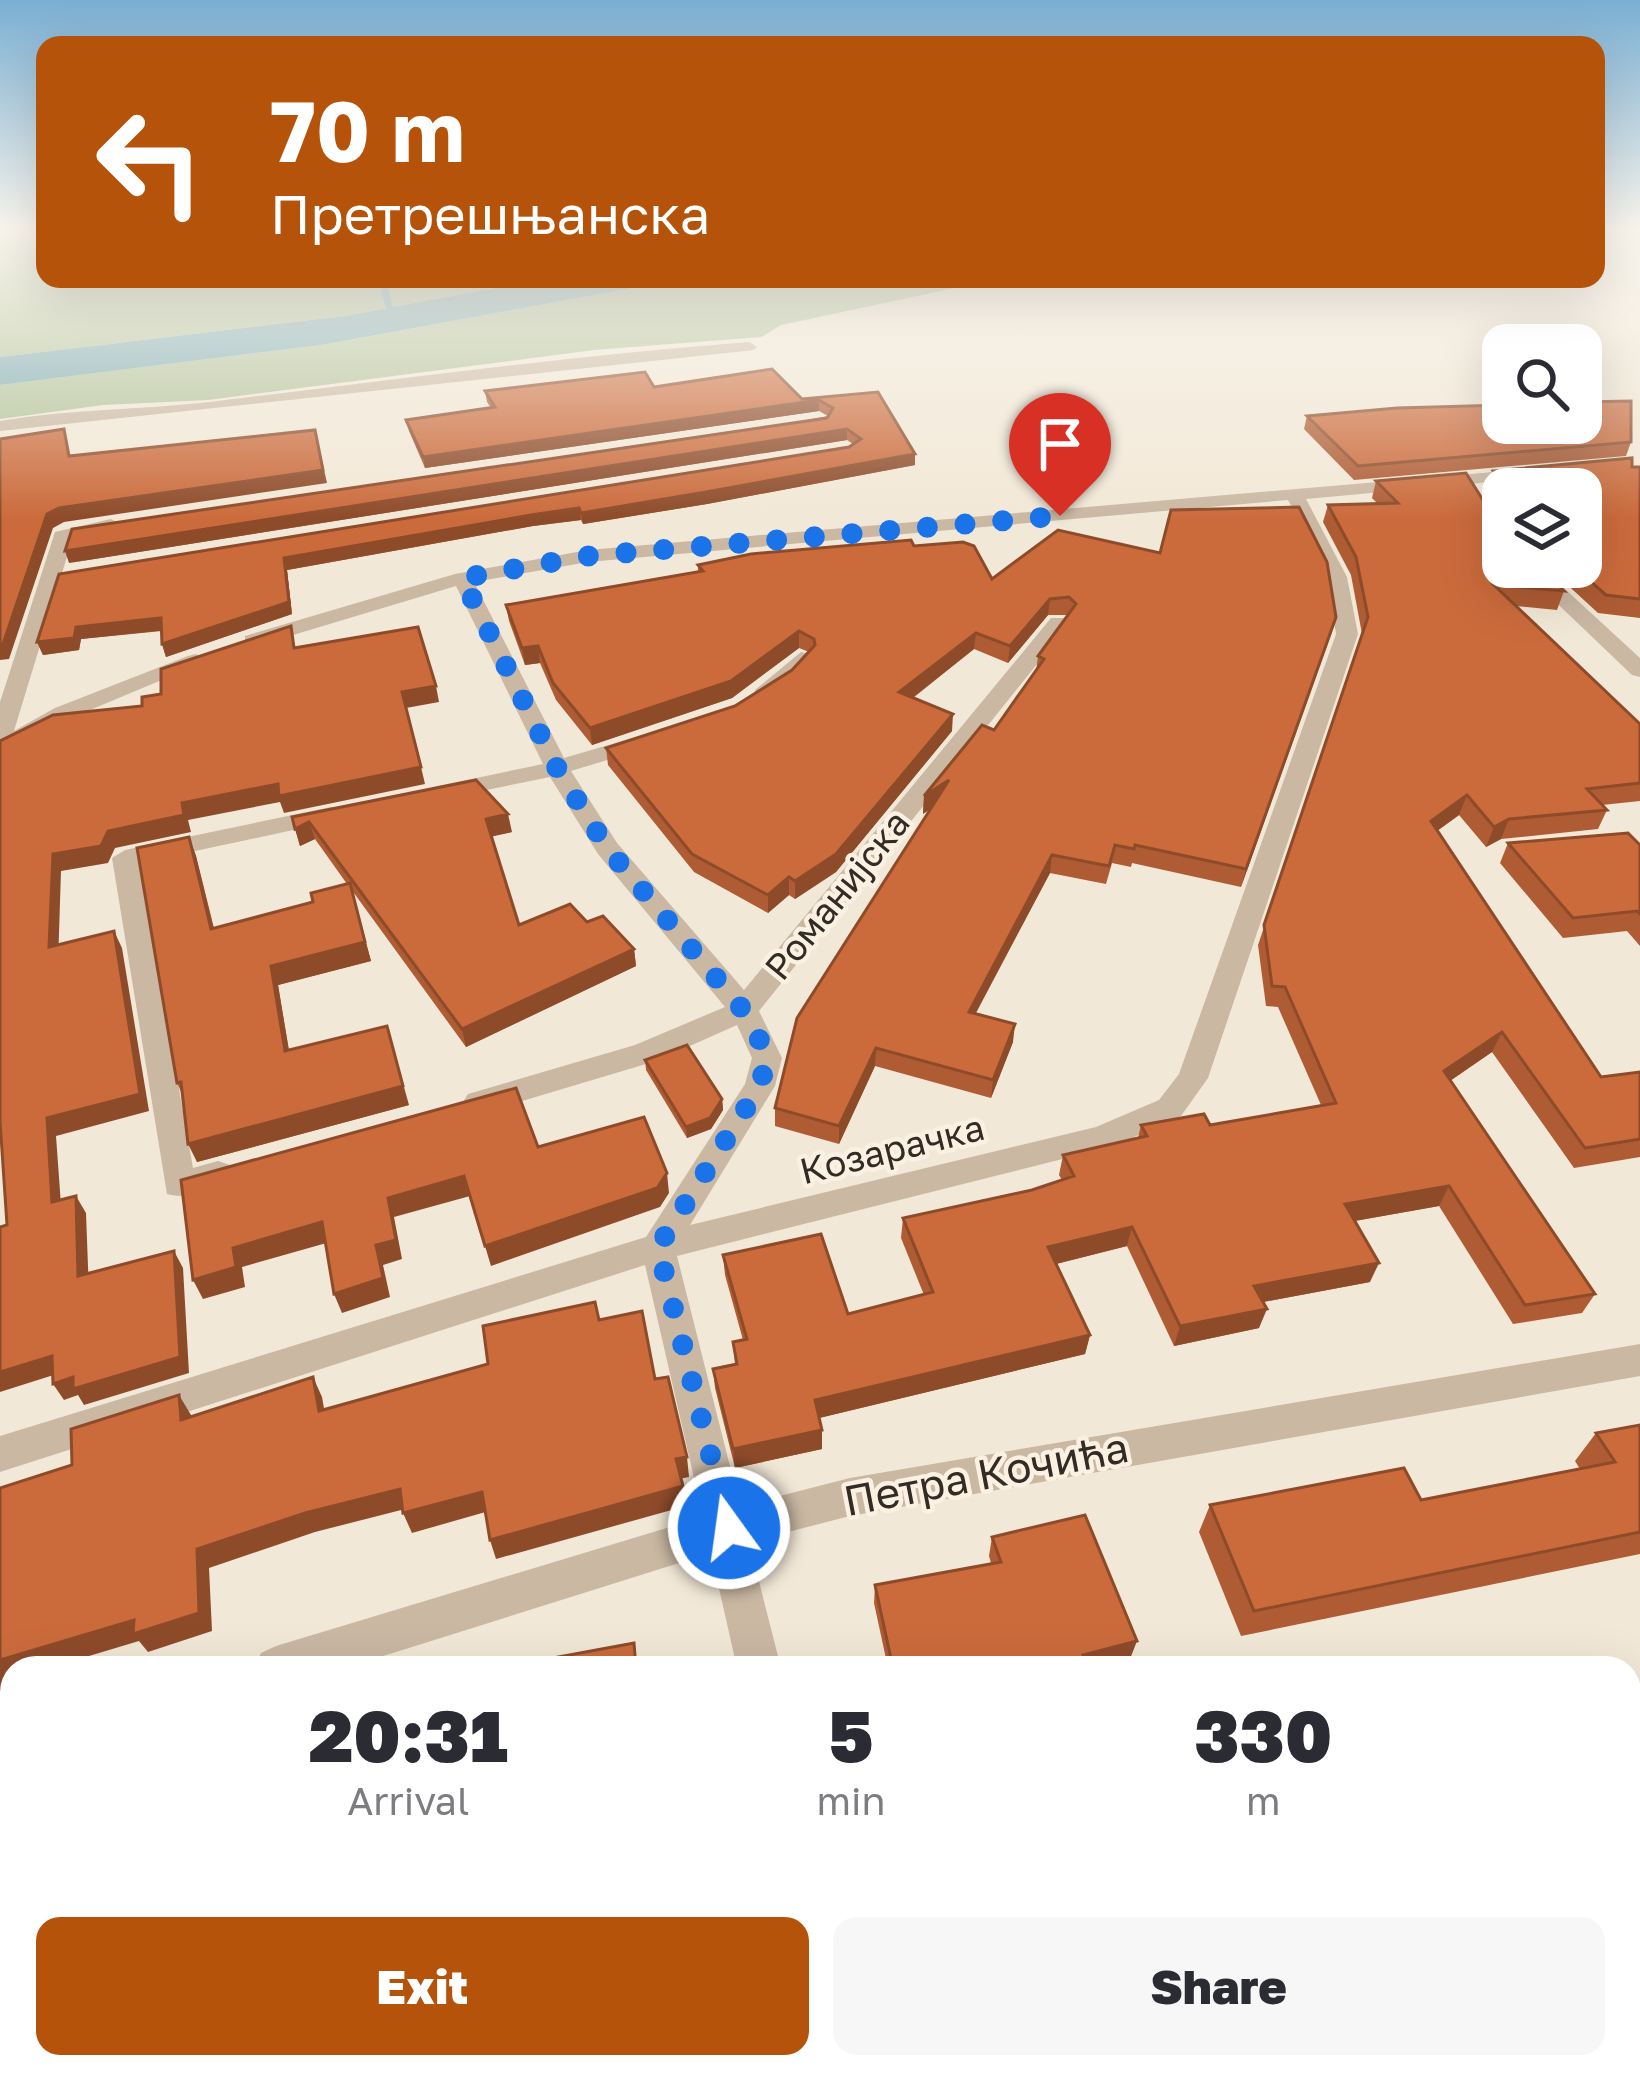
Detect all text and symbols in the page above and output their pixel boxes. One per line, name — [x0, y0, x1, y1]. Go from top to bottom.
text: 70 m — [270, 80, 465, 180]
icon: left — [72, 84, 228, 240]
text: Претрешњанска — [270, 181, 710, 246]
map controls — [1482, 324, 1602, 588]
button: search — [1482, 324, 1602, 444]
pin — [1009, 393, 1111, 516]
icon: arrive — [1027, 411, 1093, 477]
button: layers — [1482, 468, 1602, 588]
street label: Романијска — [755, 802, 918, 988]
street label: Козарачка — [795, 1105, 989, 1192]
street label: Петра Кочића — [839, 1421, 1132, 1525]
position arrow — [666, 1465, 792, 1591]
text: 20:31 — [309, 1691, 508, 1778]
text: 5 — [828, 1691, 874, 1778]
text: 330 — [1194, 1691, 1332, 1778]
text: Arrival — [347, 1777, 469, 1824]
text: min — [817, 1777, 886, 1824]
text: m — [1246, 1777, 1281, 1824]
button: Exit — [36, 1917, 809, 2055]
button: Share — [833, 1917, 1605, 2055]

